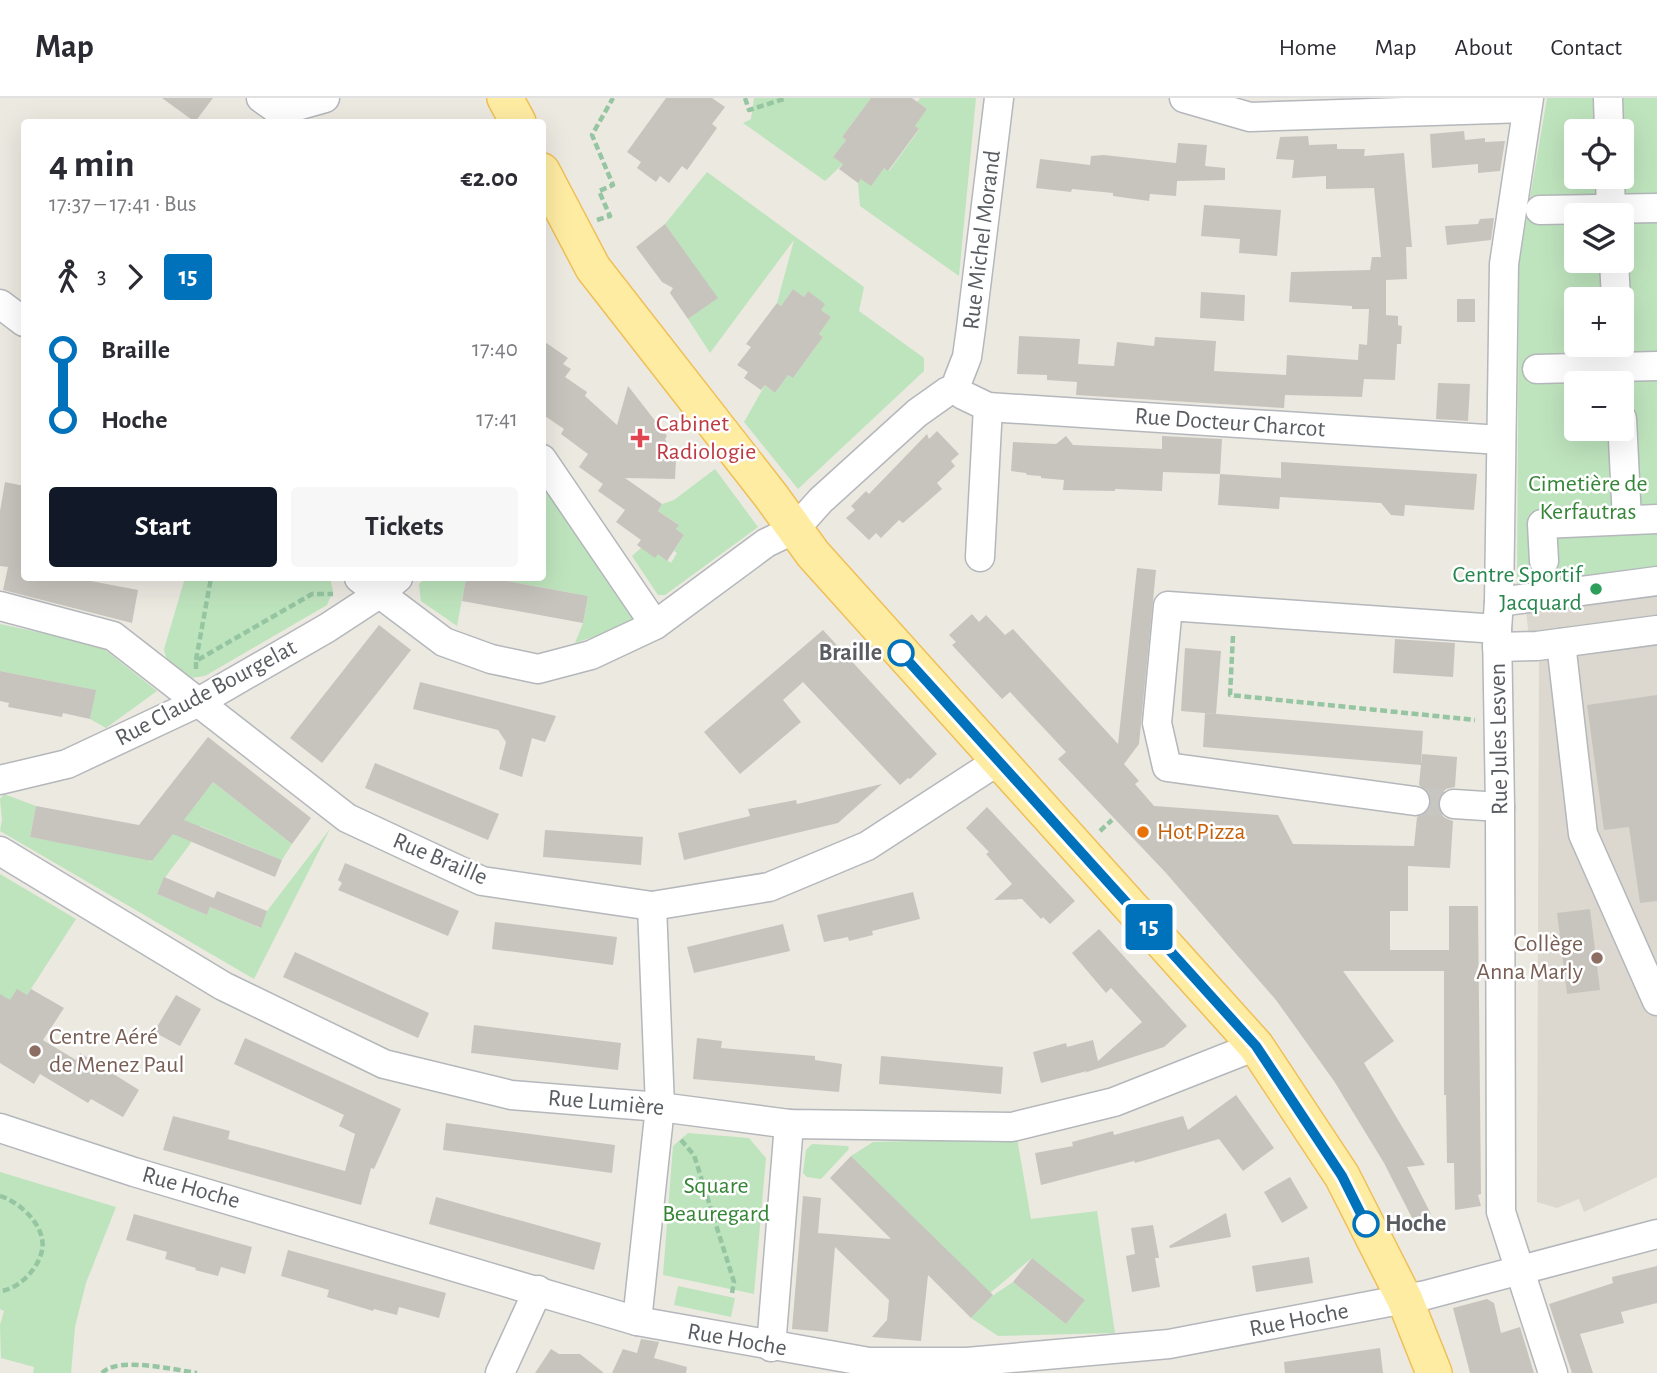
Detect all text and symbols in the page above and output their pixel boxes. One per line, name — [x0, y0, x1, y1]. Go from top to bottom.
text: Map — [35, 31, 94, 64]
text: Home — [1279, 36, 1337, 60]
text: Map — [1375, 36, 1417, 60]
text: About — [1455, 36, 1512, 60]
text: Contact — [1550, 36, 1622, 60]
map controls — [1564, 119, 1634, 441]
button: locate — [1564, 119, 1634, 189]
text: 4 min — [49, 146, 135, 184]
street label: Rue Michel Morand — [959, 149, 1005, 331]
text: €2.00 — [461, 165, 518, 191]
text: 17:37 – 17:41 · Bus — [49, 193, 197, 216]
button: layers — [1564, 203, 1634, 273]
icon: walk — [49, 258, 87, 296]
icon: forward — [116, 258, 154, 296]
text: 3 — [97, 265, 106, 288]
text: 15 — [178, 265, 198, 289]
button: + — [1564, 287, 1634, 357]
text: Braille — [101, 337, 170, 363]
text: 17:40 — [472, 338, 518, 361]
button: − — [1564, 371, 1634, 441]
street label: Rue Docteur Charcot — [1134, 404, 1326, 442]
text: Hoche — [101, 407, 167, 433]
text: 17:41 — [476, 408, 518, 431]
place label: Cabinet Radiologie — [656, 412, 756, 464]
marker: Cabinet Radiologie — [630, 428, 650, 448]
park label: Cimetière de Kerfautras — [1528, 472, 1648, 524]
button: Start — [49, 487, 277, 567]
button: Tickets — [291, 487, 518, 567]
place label: Centre Sportif Jacquard — [1453, 563, 1584, 615]
marker: Centre Sportif Jacquard — [1588, 581, 1604, 597]
street label: Rue Claude Bourgelat — [112, 635, 301, 751]
marker: Braille — [888, 640, 914, 666]
place label: Braille — [818, 641, 882, 665]
street label: Rue Jules Lesven — [1486, 663, 1512, 815]
place label: Hot Pizza — [1157, 820, 1246, 844]
marker: Hot Pizza — [1135, 824, 1151, 840]
street label: Rue Braille — [389, 828, 491, 890]
line badge: 15 — [1118, 904, 1180, 950]
text: 15 — [1139, 915, 1159, 939]
place label: Collège Anna Marly — [1476, 932, 1583, 984]
marker: Collège Anna Marly — [1589, 950, 1605, 966]
place label: Centre Aéré de Menez Paul — [49, 1025, 184, 1077]
marker: Centre Aéré de Menez Paul — [27, 1043, 43, 1059]
street label: Rue Lumière — [547, 1086, 665, 1120]
street label: Rue Hoche — [139, 1163, 243, 1213]
park label: Square Beauregard — [662, 1174, 770, 1226]
marker: Hoche — [1353, 1211, 1379, 1237]
place label: Hoche — [1385, 1212, 1446, 1236]
street label: Rue Hoche — [1247, 1299, 1351, 1341]
street label: Rue Hoche — [685, 1319, 789, 1361]

